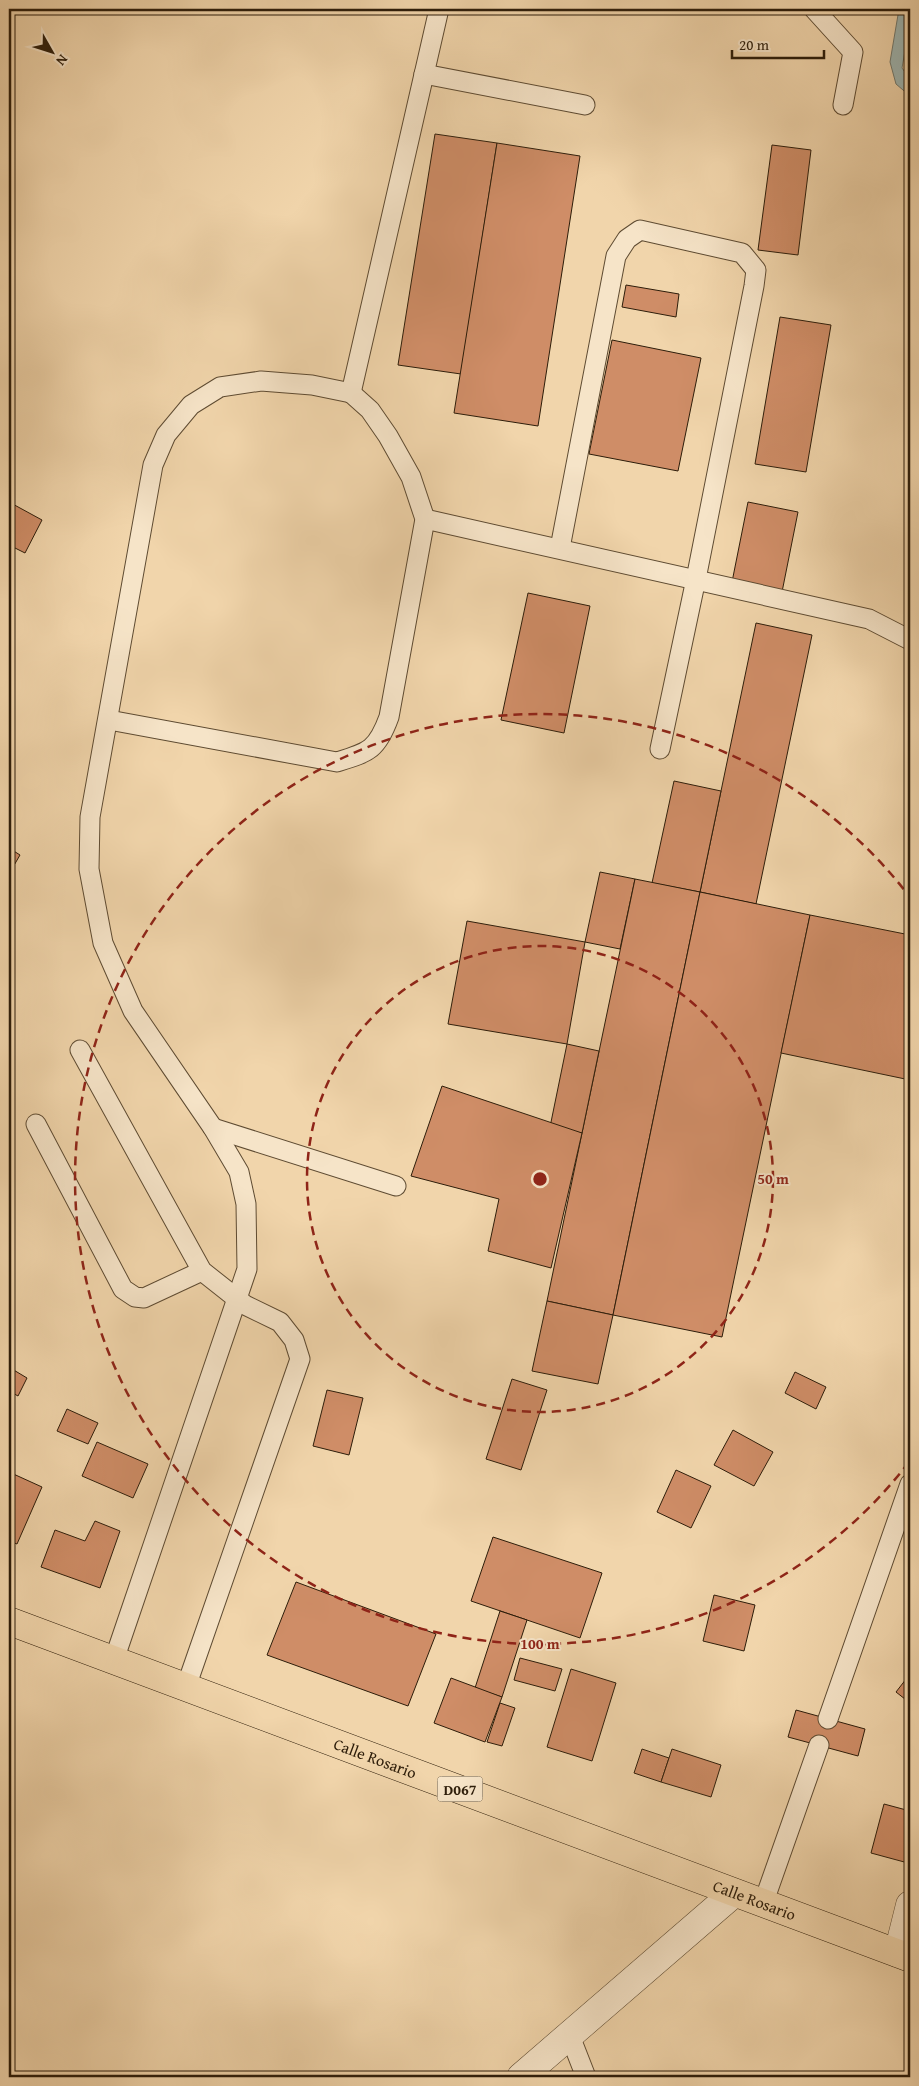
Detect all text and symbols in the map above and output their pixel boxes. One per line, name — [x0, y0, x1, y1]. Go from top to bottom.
north arrow — [28, 28, 78, 78]
scale bar — [732, 28, 824, 60]
text: 20 m — [739, 34, 770, 55]
text: N — [51, 50, 73, 71]
text: 50 m — [757, 1168, 789, 1189]
centre of rings — [531, 1170, 549, 1188]
text: 100 m — [520, 1633, 560, 1654]
street label: Calle Rosario — [330, 1732, 420, 1784]
road number: D067 — [438, 1776, 482, 1802]
street label: Calle Rosario — [710, 1873, 799, 1926]

